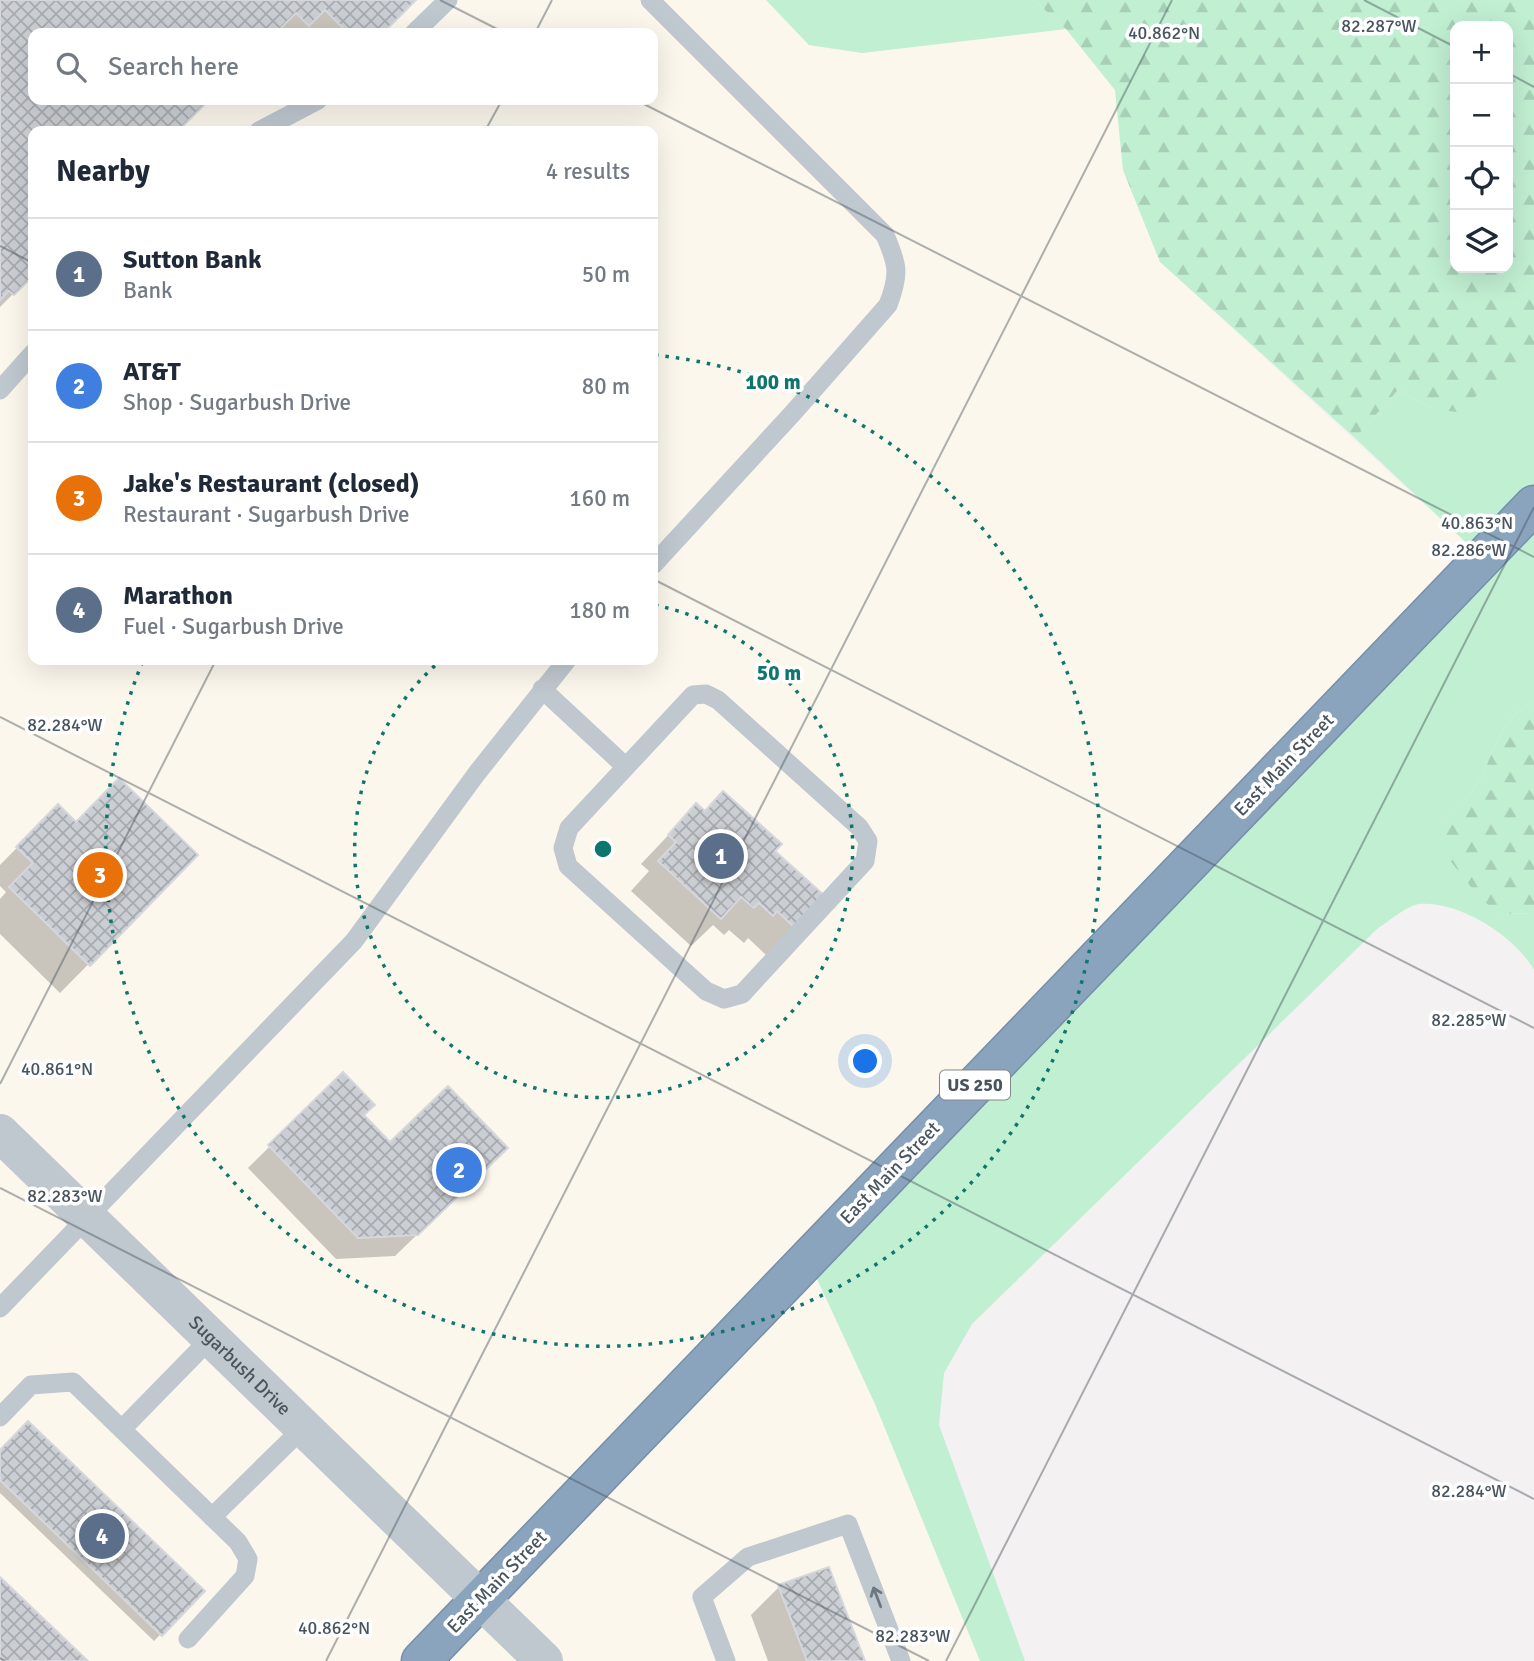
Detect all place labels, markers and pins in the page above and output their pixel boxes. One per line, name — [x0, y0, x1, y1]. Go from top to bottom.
pin: 1 — [698, 830, 744, 882]
centre of rings — [591, 837, 615, 861]
pin: 3 — [77, 849, 123, 901]
pin: 2 — [436, 1144, 482, 1196]
pin: 4 — [79, 1510, 125, 1562]

